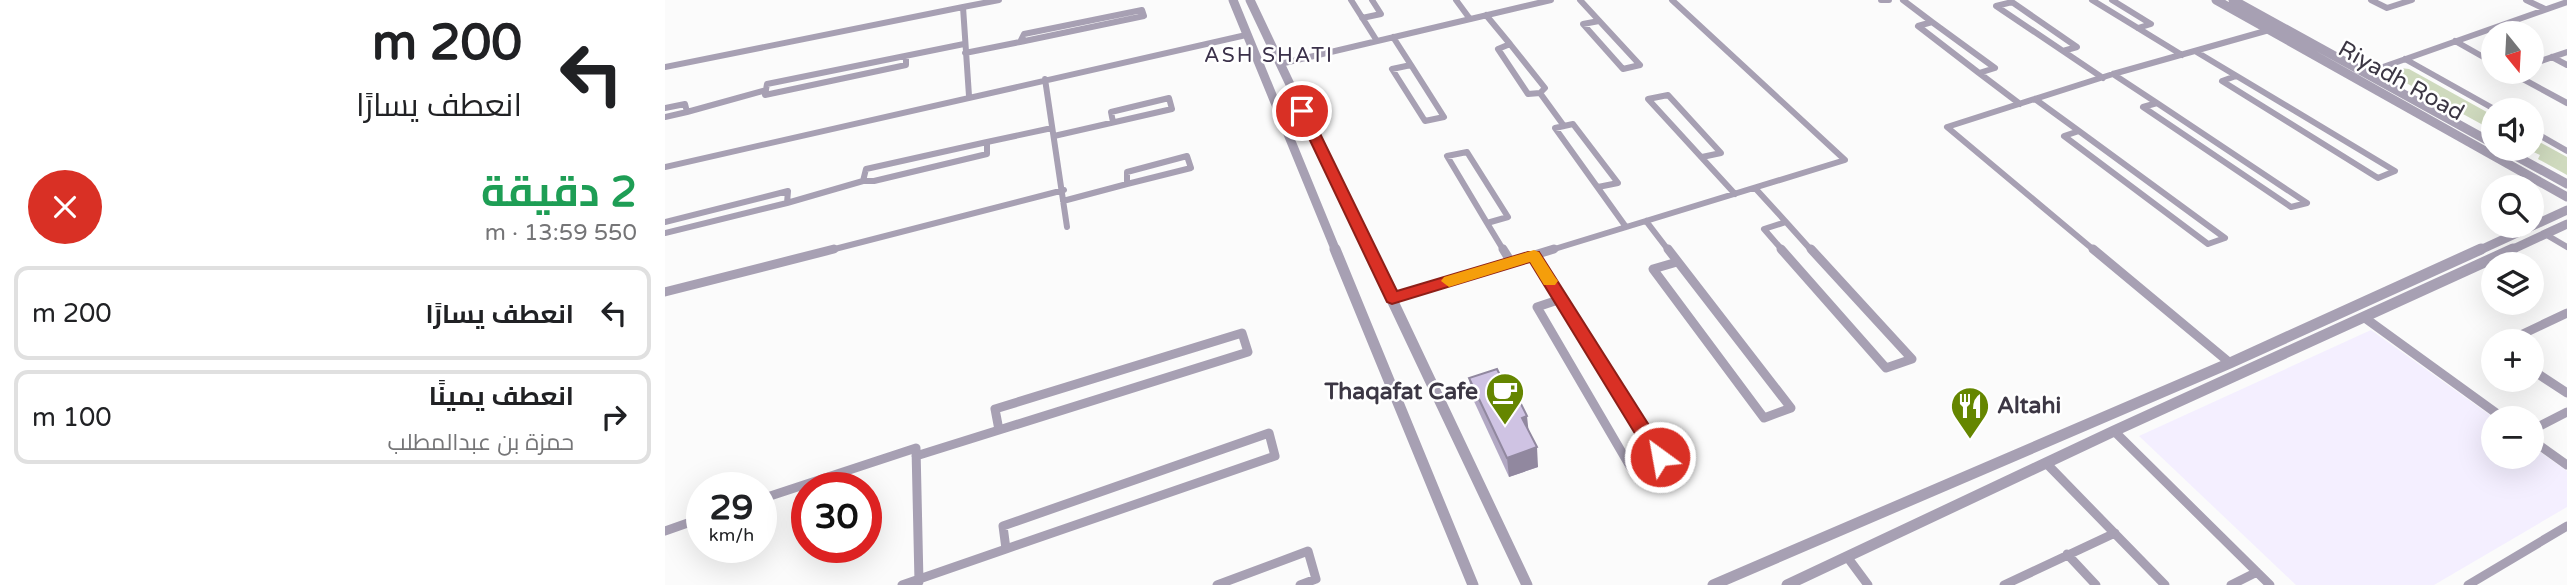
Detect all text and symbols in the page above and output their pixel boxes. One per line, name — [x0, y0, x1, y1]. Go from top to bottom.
text: 200 m — [372, 14, 522, 73]
north arrow — [2481, 21, 2545, 84]
map controls — [2481, 21, 2544, 469]
icon: left — [546, 28, 637, 119]
street label: Riyadh Road — [2333, 35, 2469, 127]
district label: ASH SHATI — [1204, 43, 1334, 68]
pin — [1272, 81, 1332, 141]
text: انعطف يسارًا — [356, 87, 522, 125]
icon: arrive — [1283, 92, 1321, 130]
button: sound — [2481, 98, 2544, 161]
text: 2 دقيقة — [481, 167, 637, 218]
button: close — [28, 170, 102, 244]
button: search — [2481, 175, 2544, 238]
text: 550 m · 13:59 — [485, 219, 637, 247]
button: layers — [2481, 252, 2544, 315]
icon: left — [595, 294, 633, 332]
text: 200 m — [32, 298, 112, 329]
text: انعطف يسارًا — [425, 299, 574, 330]
button: + — [2481, 329, 2544, 392]
cafe icon: Thaqafat Cafe — [1484, 371, 1526, 426]
place label: Thaqafat Cafe — [1323, 378, 1478, 406]
text: انعطف يمينًا — [429, 381, 574, 412]
restaurant icon: Altahi — [1949, 385, 1991, 440]
place label: Altahi — [1997, 392, 2061, 420]
icon: right — [595, 398, 633, 436]
text: 100 m — [32, 402, 112, 433]
button: − — [2481, 406, 2544, 469]
position arrow — [1623, 420, 1697, 494]
text: حمزة بن عبدالمطلب — [387, 429, 574, 457]
speed limit sign: 30 — [791, 472, 882, 563]
text: 29 — [710, 487, 753, 529]
text: km/h — [709, 524, 754, 546]

